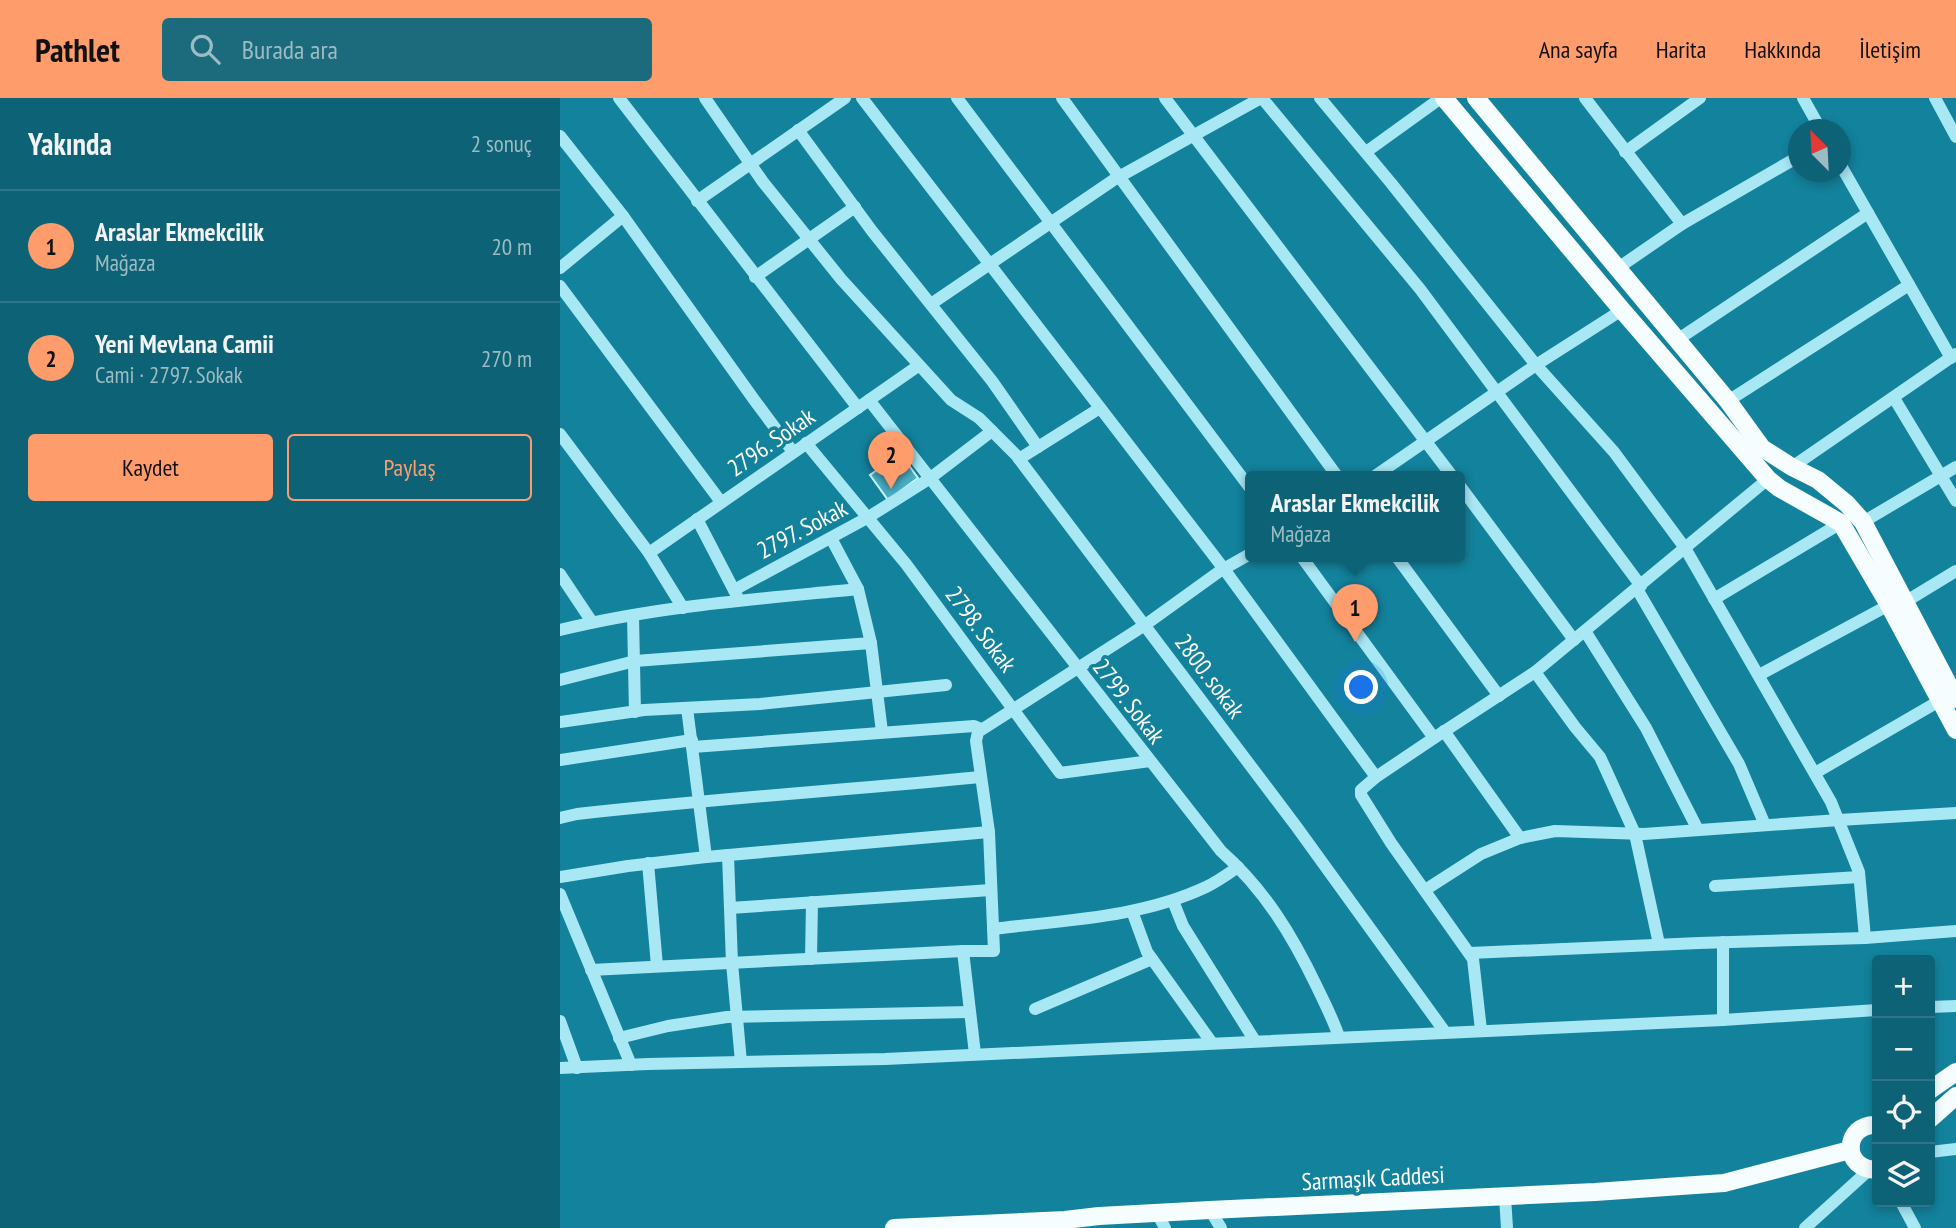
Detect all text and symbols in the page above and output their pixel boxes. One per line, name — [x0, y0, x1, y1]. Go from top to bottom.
search box — [162, 18, 652, 81]
text: Pathlet — [35, 28, 120, 71]
icon: search — [186, 30, 224, 68]
text: Burada ara — [242, 33, 338, 66]
text: Ana sayfa — [1539, 34, 1618, 65]
text: Harita — [1656, 34, 1706, 65]
text: Hakkında — [1744, 34, 1821, 65]
text: İletişim — [1859, 34, 1921, 65]
north arrow — [1788, 119, 1851, 182]
text: Yakında — [28, 124, 112, 163]
text: 2 sonuç — [471, 129, 532, 158]
text: Araslar Ekmekcilik — [95, 215, 264, 248]
text: 1 — [46, 232, 57, 261]
text: 20 m — [491, 232, 532, 261]
text: Mağaza — [95, 248, 155, 277]
text: Yeni Mevlana Camii — [95, 327, 274, 360]
text: 2 — [46, 344, 57, 373]
text: 270 m — [481, 344, 532, 373]
text: Cami · 2797. Sokak — [95, 360, 243, 389]
street label: 2796. Sokak — [721, 400, 821, 483]
pin: 2 — [868, 431, 914, 489]
button: Kaydet — [28, 434, 273, 501]
button: Paylaş — [287, 434, 532, 501]
popup — [1245, 471, 1465, 562]
text: Araslar Ekmekcilik — [1270, 486, 1440, 519]
street label: 2797. Sokak — [752, 492, 853, 566]
text: Mağaza — [1270, 519, 1331, 548]
street label: 2798. Sokak — [939, 580, 1024, 679]
pin: 1 — [1332, 584, 1378, 642]
street label: 2800. sokak — [1168, 628, 1252, 725]
street label: 2799. Sokak — [1086, 652, 1172, 750]
your location — [1344, 670, 1378, 704]
map controls — [1872, 955, 1935, 1207]
button: + — [1872, 955, 1935, 1018]
button: − — [1872, 1018, 1935, 1081]
button: locate — [1872, 1081, 1935, 1144]
button: layers — [1872, 1144, 1935, 1207]
street label: Sarmaşık Caddesi — [1301, 1159, 1445, 1197]

